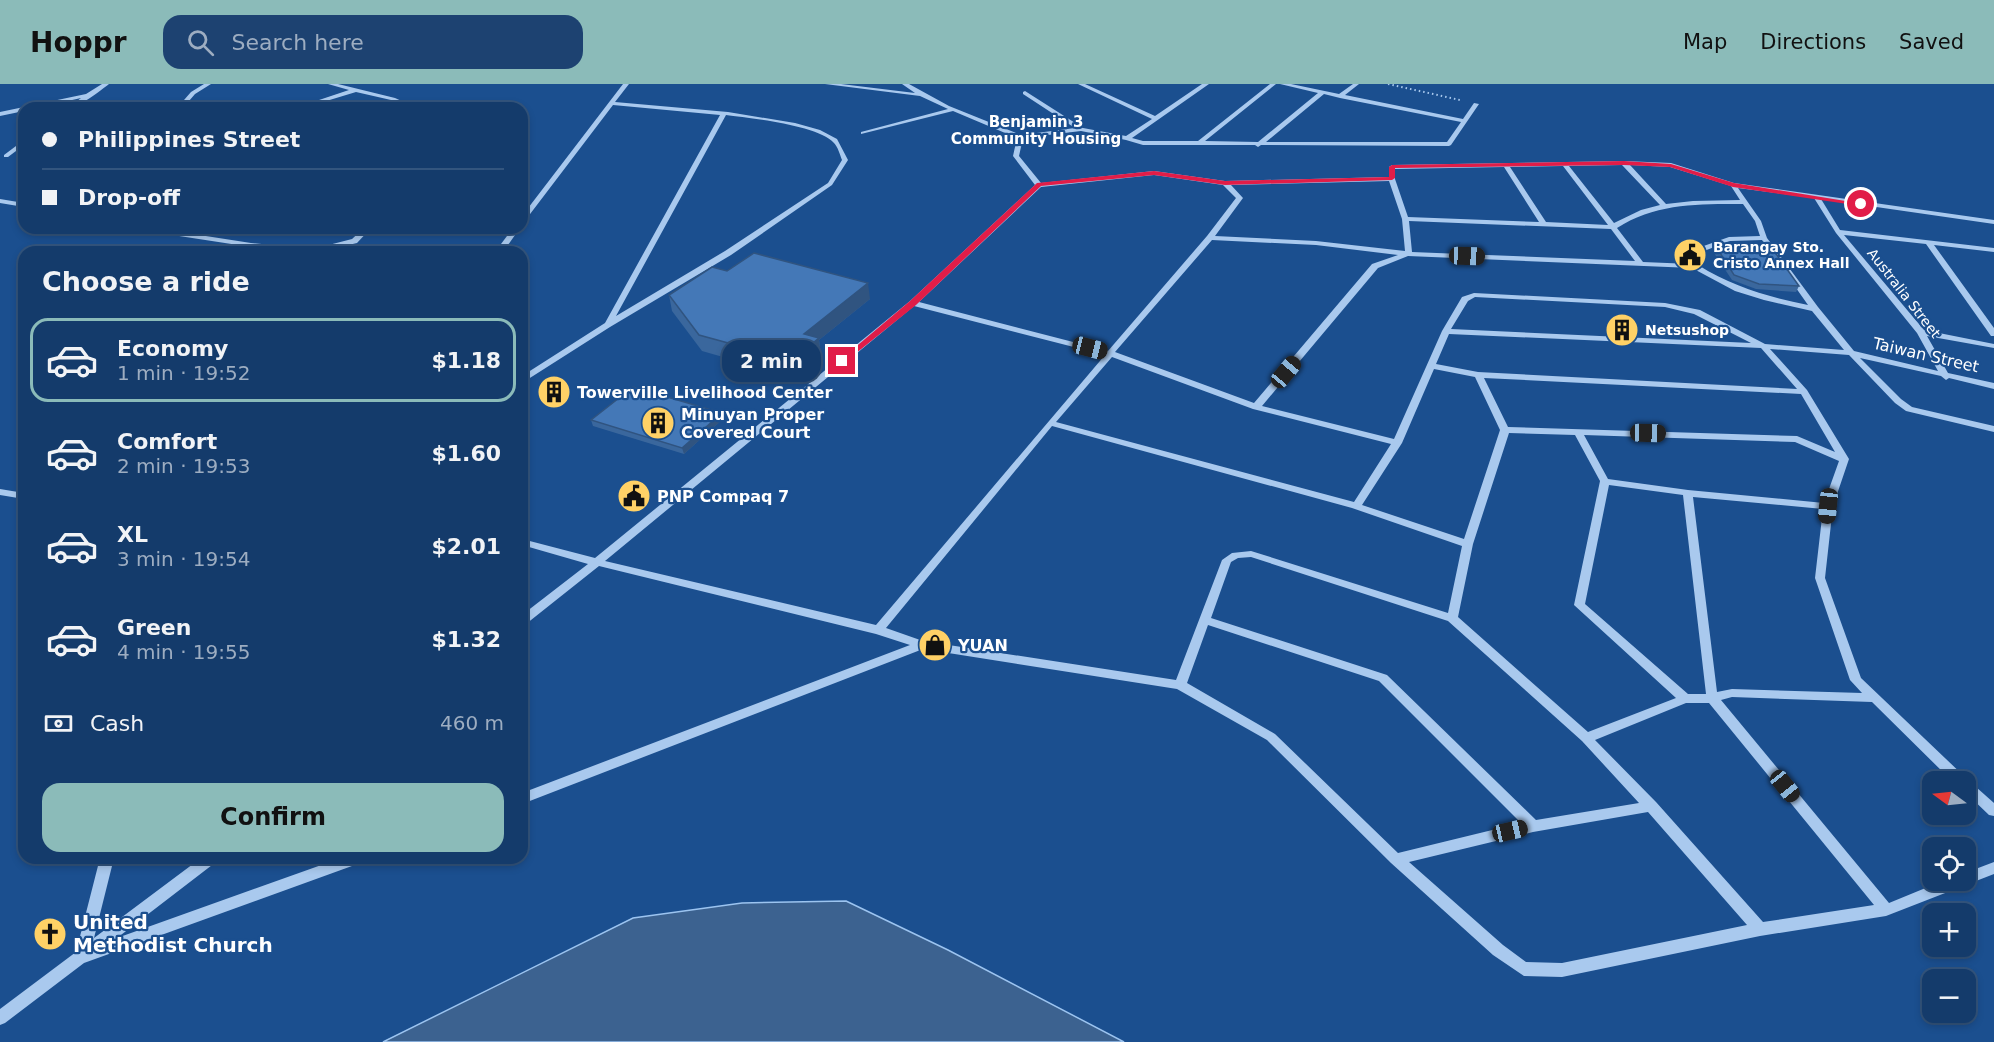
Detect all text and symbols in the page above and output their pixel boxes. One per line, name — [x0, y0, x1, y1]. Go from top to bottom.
search box — [163, 15, 583, 69]
text: Hoppr — [30, 26, 127, 59]
icon: search — [184, 26, 217, 59]
text: Search here — [232, 30, 364, 55]
text: Map — [1683, 30, 1727, 54]
text: Directions — [1760, 30, 1866, 54]
text: Saved — [1899, 30, 1964, 54]
district label: Benjamin 3 Community Housing — [951, 113, 1121, 148]
text: Philippines Street — [78, 127, 300, 152]
text: Drop-off — [78, 185, 180, 210]
route start — [1847, 190, 1874, 217]
public building icon: Barangay Sto. Cristo Annex Hall — [1672, 237, 1708, 273]
place label: Barangay Sto. Cristo Annex Hall — [1713, 239, 1849, 271]
street label: Australia Street — [1864, 245, 1944, 341]
car — [1449, 246, 1485, 266]
text: Choose a ride — [42, 266, 250, 297]
building icon: Netsushop — [1604, 312, 1640, 348]
place label: Netsushop — [1645, 322, 1729, 338]
icon: car — [45, 333, 99, 387]
street label: Taiwan Street — [1870, 333, 1981, 376]
car — [1070, 335, 1110, 361]
text: Economy — [117, 336, 228, 361]
callout: 2 min — [722, 340, 821, 382]
route end — [828, 347, 855, 374]
text: $1.18 — [431, 348, 501, 373]
text: 2 min — [740, 349, 803, 373]
car — [1268, 352, 1304, 392]
text: 1 min · 19:52 — [117, 361, 251, 385]
building icon: Towerville Livelihood Center — [536, 374, 572, 410]
place label: Towerville Livelihood Center — [577, 383, 832, 402]
building icon: Minuyan Proper Covered Court — [640, 405, 676, 441]
place label: Minuyan Proper Covered Court — [681, 405, 824, 442]
car — [1630, 424, 1666, 442]
icon: car — [45, 426, 99, 480]
text: Comfort — [117, 429, 217, 454]
text: $1.60 — [431, 441, 501, 466]
text: 2 min · 19:53 — [117, 454, 251, 478]
public building icon: PNP Compaq 7 — [616, 478, 652, 514]
place label: PNP Compaq 7 — [657, 487, 789, 506]
car — [1817, 487, 1839, 525]
icon: car — [45, 519, 99, 573]
text: XL — [117, 522, 148, 547]
text: $2.01 — [431, 534, 501, 559]
text: 3 min · 19:54 — [117, 547, 251, 571]
icon: car — [45, 612, 99, 666]
text: Green — [117, 615, 191, 640]
text: $1.32 — [431, 627, 501, 652]
shop icon: YUAN — [917, 627, 953, 663]
place label: YUAN — [957, 636, 1008, 655]
text: 4 min · 19:55 — [117, 640, 251, 664]
icon: cash — [42, 707, 75, 740]
text: Cash — [90, 711, 144, 736]
text: 460 m — [440, 711, 504, 735]
car — [1767, 766, 1803, 806]
north arrow — [1922, 771, 1976, 825]
map controls — [1922, 771, 1976, 1023]
button: Confirm — [42, 783, 504, 852]
car — [1490, 818, 1530, 844]
button: locate — [1922, 837, 1976, 891]
button: + — [1922, 903, 1976, 957]
place label: United Methodist Church — [73, 910, 273, 957]
church icon: United Methodist Church — [32, 916, 68, 952]
button: − — [1922, 969, 1976, 1023]

